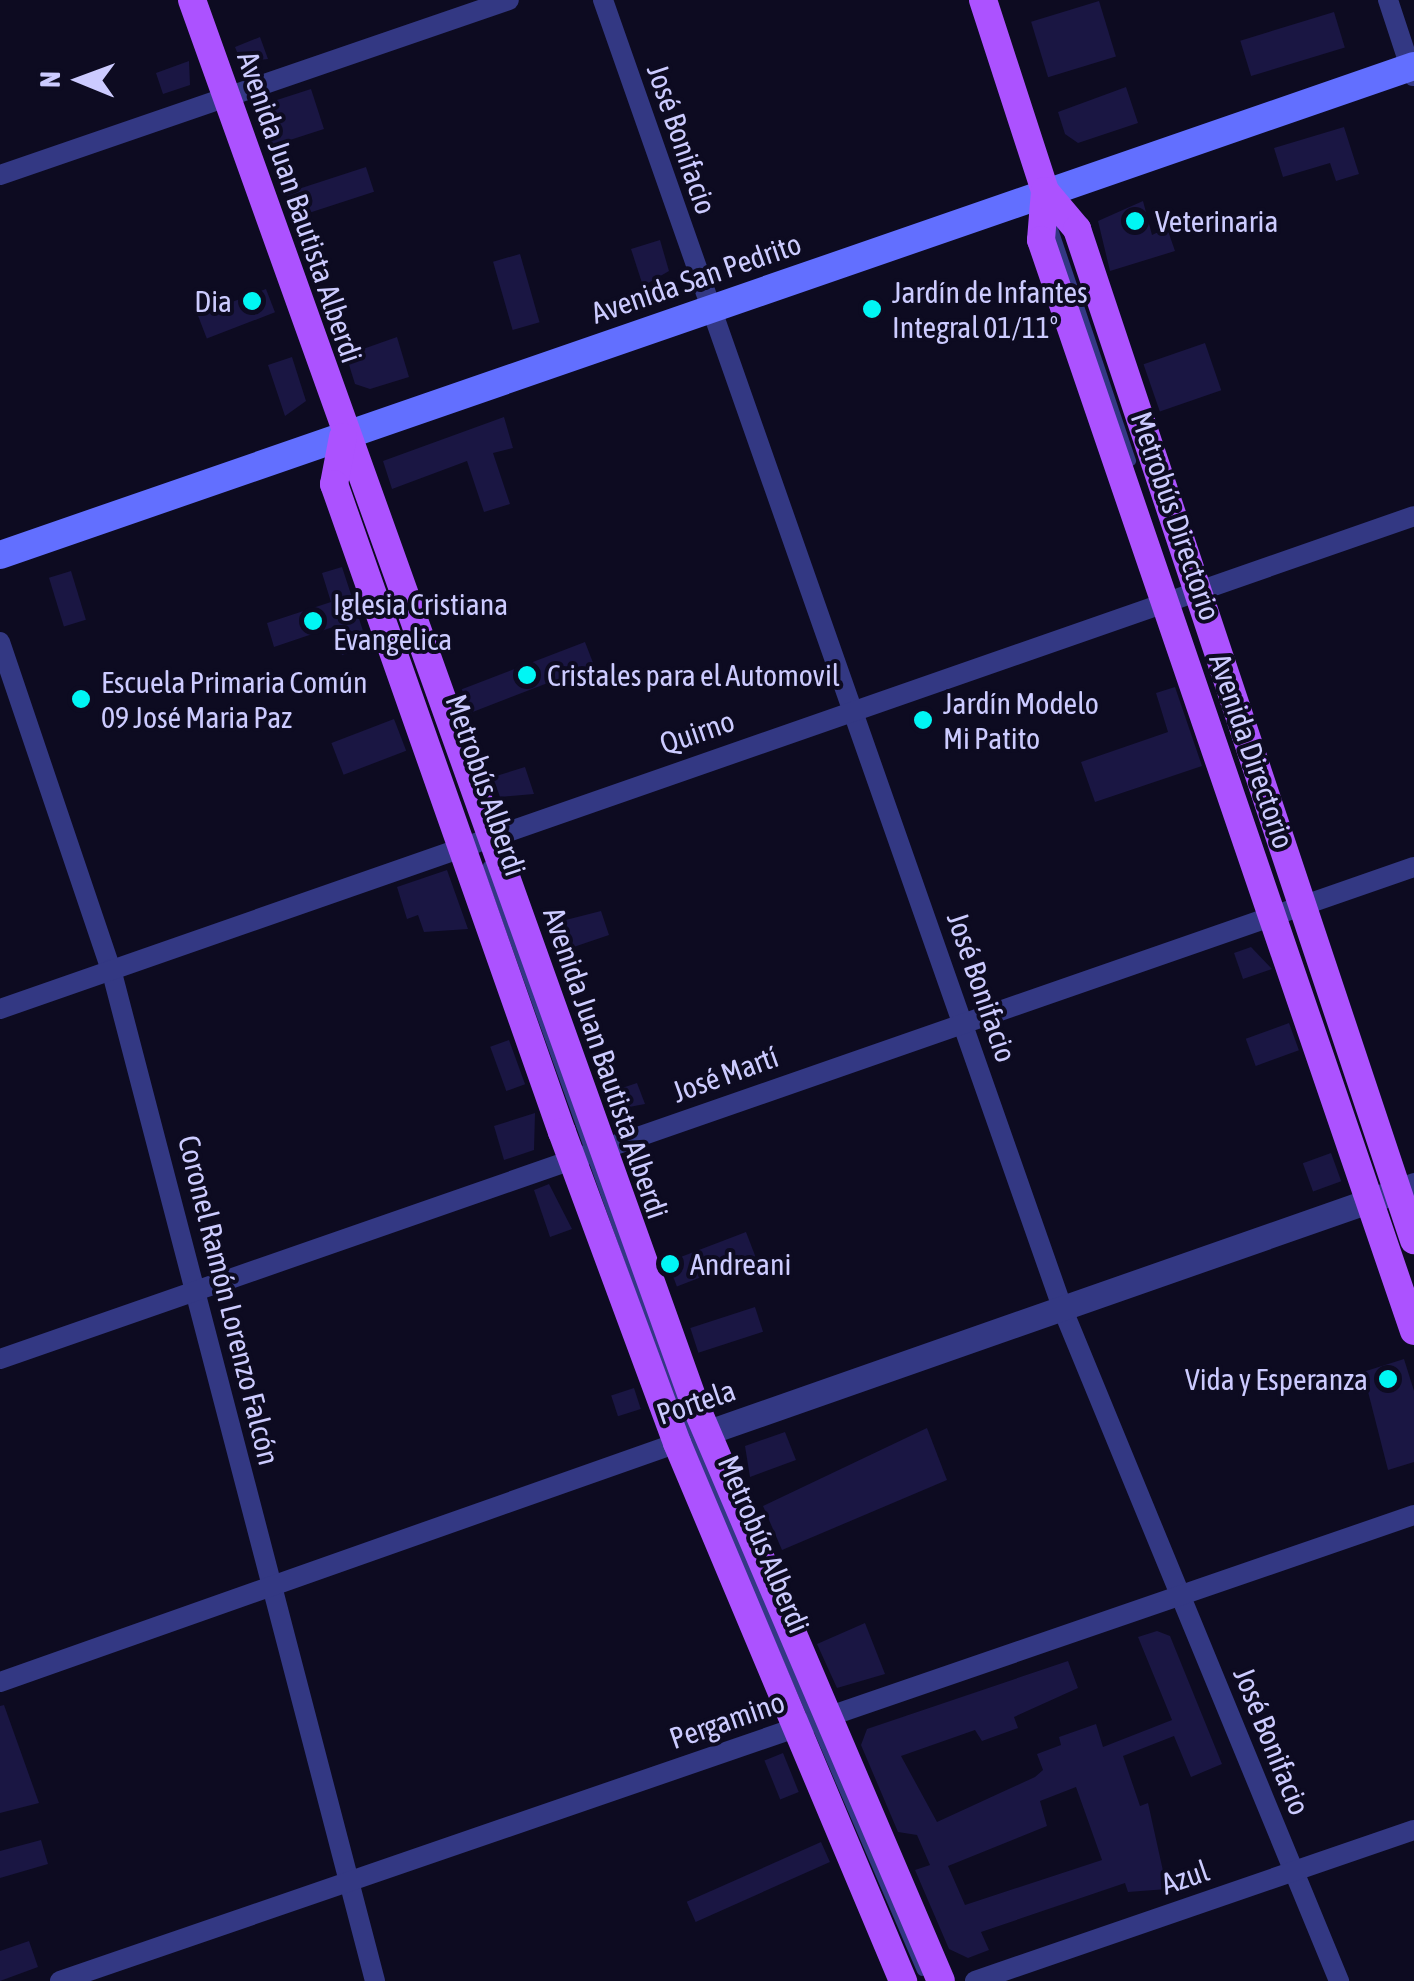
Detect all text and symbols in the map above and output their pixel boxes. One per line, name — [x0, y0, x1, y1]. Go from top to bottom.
north arrow — [30, 30, 130, 130]
street label: Avenida Juan Bautista Alberdi — [230, 47, 370, 367]
street label: José Bonifacio — [640, 59, 724, 219]
text: N — [34, 71, 66, 88]
place label: Veterinaria — [1155, 203, 1278, 239]
marker: Veterinaria — [1124, 210, 1146, 232]
street label: Avenida San Pedrito — [586, 225, 806, 331]
place label: Jardín de Infantes Integral 01/11° — [892, 274, 1088, 344]
place label: Dia — [194, 283, 232, 319]
marker: Dia — [241, 290, 263, 312]
marker: Jardín de Infantes Integral 01/11° — [861, 298, 883, 320]
street label: Metrobús Directorio — [1123, 407, 1229, 625]
place label: Iglesia Cristiana Evangelica — [333, 586, 508, 656]
marker: Iglesia Cristiana Evangelica — [302, 610, 324, 632]
street label: Avenida Directorio — [1202, 649, 1302, 853]
place label: Cristales para el Automovil — [547, 657, 840, 693]
place label: Escuela Primaria Común 09 José Maria Paz — [101, 664, 368, 734]
marker: Cristales para el Automovil — [516, 664, 538, 686]
place label: Jardín Modelo Mi Patito — [943, 685, 1099, 756]
marker: Escuela Primaria Común 09 José Maria Paz — [70, 688, 92, 710]
street label: Metrobús Alberdi — [438, 690, 534, 880]
street label: Quirno — [655, 703, 739, 761]
marker: Jardín Modelo Mi Patito — [912, 709, 934, 731]
street label: Avenida Juan Bautista Alberdi — [536, 903, 676, 1223]
street label: José Bonifacio — [940, 907, 1024, 1067]
street label: José Martí — [667, 1038, 783, 1110]
street label: Coronel Ramón Lorenzo Falcón — [171, 1131, 287, 1469]
place label: Andreani — [690, 1246, 791, 1282]
marker: Andreani — [659, 1253, 681, 1275]
place label: Vida y Esperanza — [1185, 1361, 1368, 1397]
marker: Vida y Esperanza — [1377, 1368, 1399, 1390]
street label: Portela — [652, 1372, 740, 1432]
street label: Metrobús Alberdi — [710, 1450, 818, 1638]
street label: José Bonifacio — [1226, 1662, 1318, 1820]
street label: Pergamino — [665, 1684, 789, 1756]
street label: Azul — [1156, 1852, 1214, 1902]

